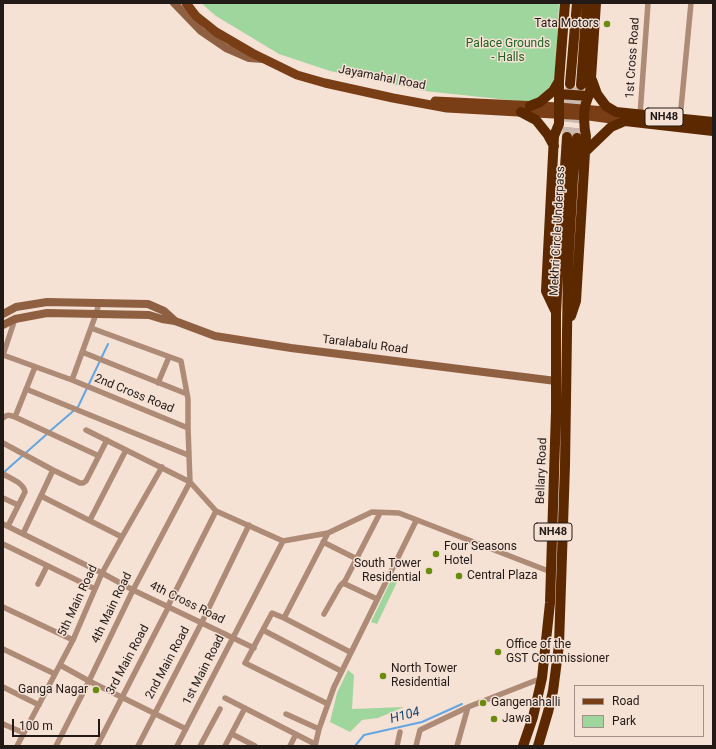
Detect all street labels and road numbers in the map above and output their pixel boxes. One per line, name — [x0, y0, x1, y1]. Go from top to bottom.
street label: 1st Cross Road — [623, 17, 643, 99]
street label: Jayamahal Road — [337, 62, 427, 94]
road number: NH48 — [645, 108, 683, 126]
street label: Mekhri Circle Underpass — [547, 166, 569, 296]
street label: Taralabalu Road — [321, 333, 409, 357]
street label: 2nd Cross Road — [92, 371, 176, 417]
street label: Bellary Road — [534, 437, 550, 505]
road number: NH48 — [534, 523, 572, 541]
street label: 5th Main Road — [55, 563, 101, 639]
street label: 4th Main Road — [89, 570, 135, 646]
street label: 4th Cross Road — [147, 579, 227, 627]
street label: 3rd Main Road — [103, 622, 153, 698]
street label: 2nd Main Road — [143, 624, 193, 702]
street label: 1st Main Road — [180, 632, 228, 708]

